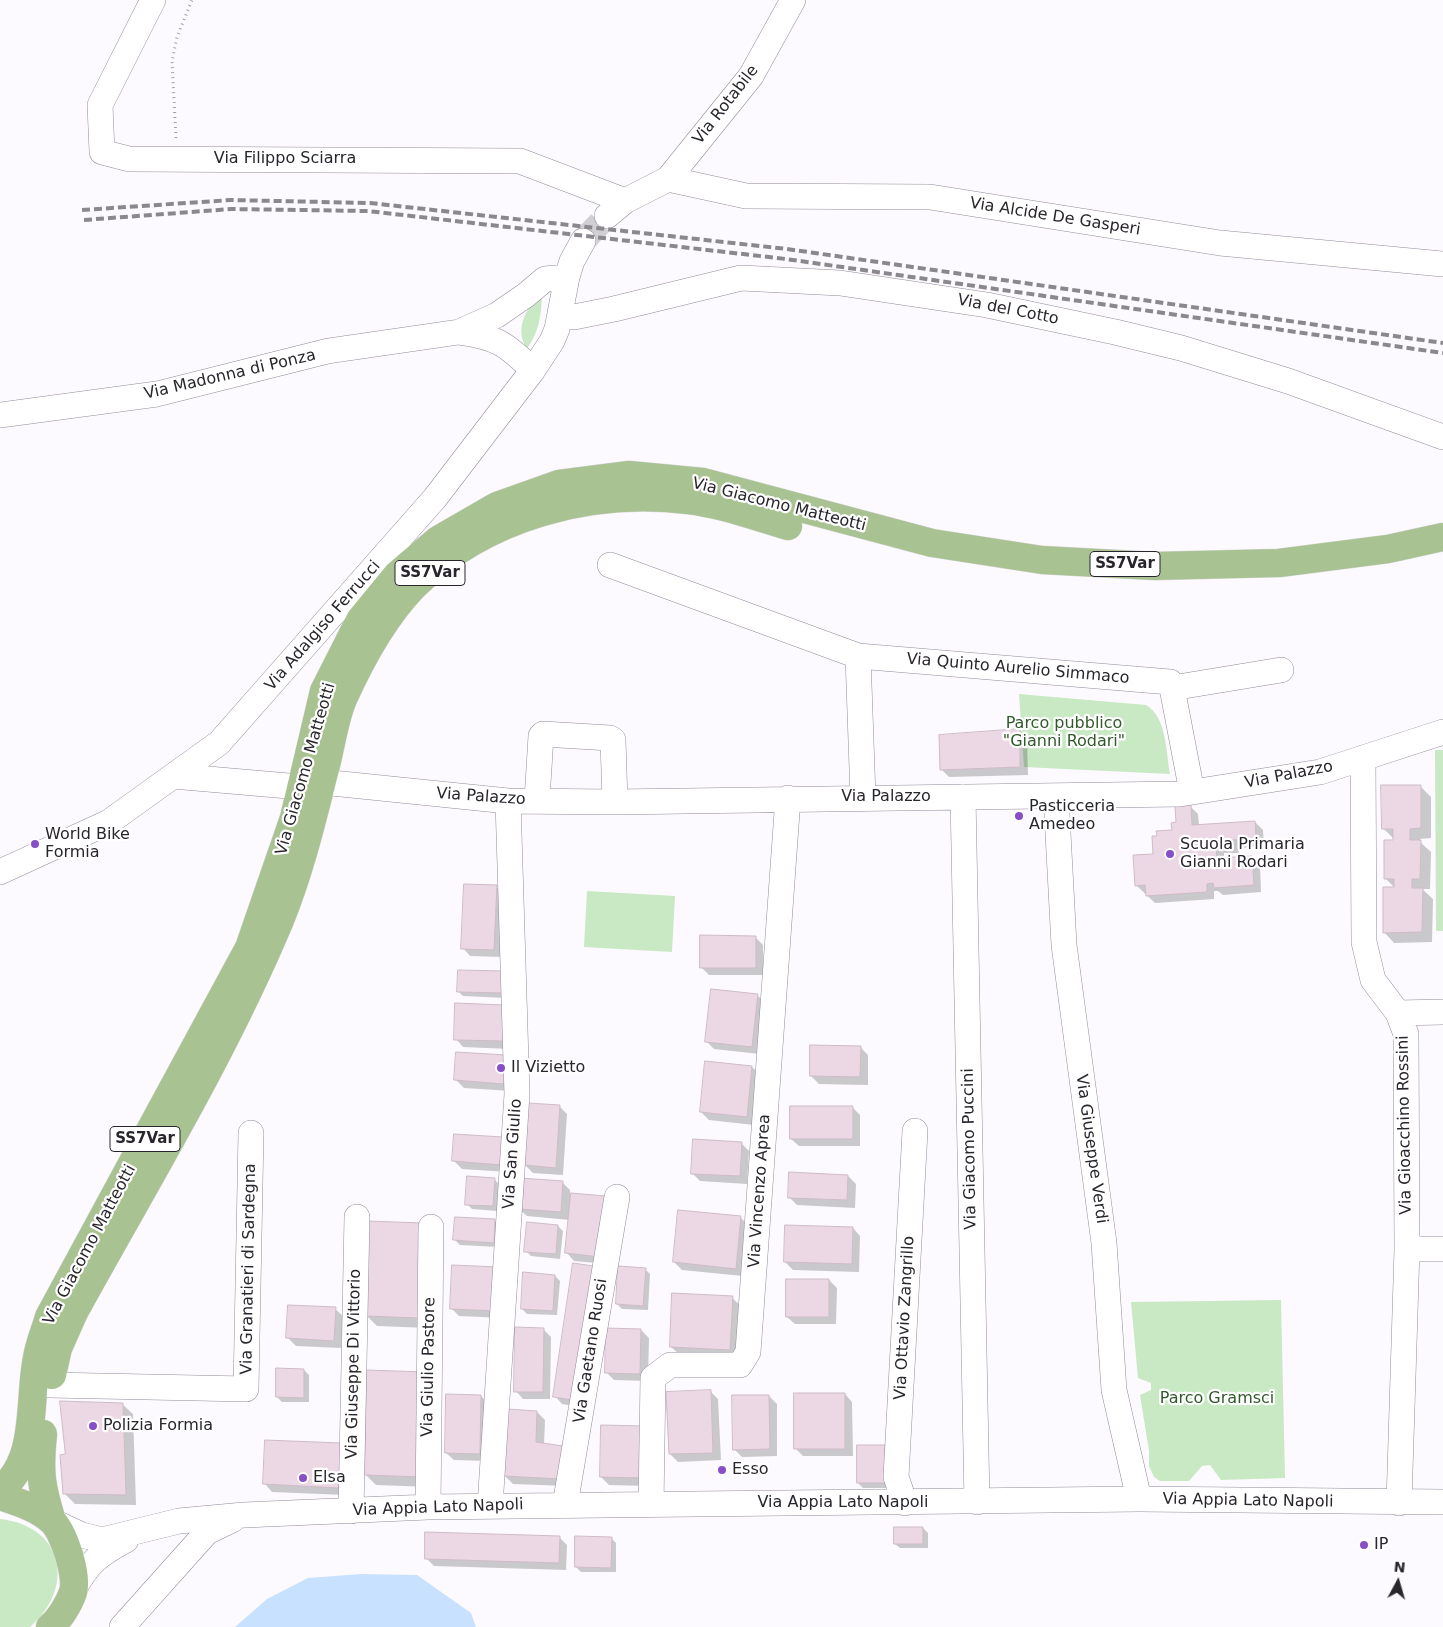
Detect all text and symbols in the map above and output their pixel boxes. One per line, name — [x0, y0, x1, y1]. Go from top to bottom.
street label: Via Rotabile — [689, 62, 763, 148]
street label: Via Filippo Sciarra — [214, 149, 356, 169]
street label: Via Alcide De Gasperi — [968, 194, 1142, 240]
street label: Via del Cotto — [956, 291, 1060, 329]
street label: Via Madonna di Ponza — [142, 346, 318, 404]
street label: Via Giacomo Matteotti — [690, 474, 868, 536]
road number: SS7Var — [1090, 552, 1160, 576]
street label: Via Adalgiso Ferrucci — [261, 557, 385, 695]
road number: SS7Var — [395, 560, 465, 586]
street label: Via Quinto Aurelio Simmaco — [906, 650, 1130, 688]
street label: Via Giacomo Matteotti — [272, 681, 340, 857]
park label: Parco pubblico "Gianni Rodari" — [1003, 714, 1125, 752]
street label: Via Palazzo — [1243, 757, 1335, 793]
street label: Via Palazzo — [436, 784, 526, 810]
street label: Via Palazzo — [841, 787, 931, 807]
place label: Pasticceria Amedeo — [1029, 797, 1115, 835]
marker: Pasticceria Amedeo — [1013, 810, 1025, 822]
place label: World Bike Formia — [45, 825, 130, 863]
place label: Scuola Primaria Gianni Rodari — [1180, 835, 1305, 873]
marker: World Bike Formia — [29, 838, 41, 850]
marker: Scuola Primaria Gianni Rodari — [1164, 848, 1176, 860]
street label: Via Gioacchino Rossini — [1394, 1035, 1416, 1215]
place label: Il Vizietto — [511, 1058, 585, 1078]
marker: Il Vizietto — [495, 1062, 507, 1074]
street label: Via Giacomo Puccini — [959, 1068, 981, 1230]
street label: Via Giuseppe Verdi — [1071, 1073, 1111, 1225]
street label: Via San Giulio — [500, 1098, 526, 1210]
street label: Via Vincenzo Aprea — [745, 1113, 775, 1269]
road number: SS7Var — [110, 1126, 180, 1152]
street label: Via Giacomo Matteotti — [40, 1162, 140, 1328]
street label: Via Granatieri di Sardegna — [238, 1163, 260, 1375]
street label: Via Ottavio Zangrillo — [891, 1235, 919, 1401]
street label: Via Giuseppe Di Vittorio — [343, 1269, 365, 1459]
street label: Via Gaetano Ruosi — [570, 1277, 612, 1425]
street label: Via Giulio Pastore — [418, 1297, 440, 1437]
park label: Parco Gramsci — [1160, 1389, 1274, 1409]
place label: Polizia Formia — [103, 1416, 213, 1436]
marker: Polizia Formia — [87, 1420, 99, 1432]
place label: Esso — [732, 1460, 769, 1480]
marker: Esso — [716, 1464, 728, 1476]
place label: Elsa — [313, 1468, 346, 1488]
marker: Elsa — [297, 1472, 309, 1484]
street label: Via Appia Lato Napoli — [1162, 1490, 1334, 1512]
street label: Via Appia Lato Napoli — [758, 1493, 928, 1513]
street label: Via Appia Lato Napoli — [352, 1495, 524, 1521]
place label: IP — [1374, 1535, 1388, 1555]
marker: IP — [1358, 1539, 1370, 1551]
north arrow — [1373, 1557, 1423, 1607]
text: N — [1393, 1559, 1406, 1576]

